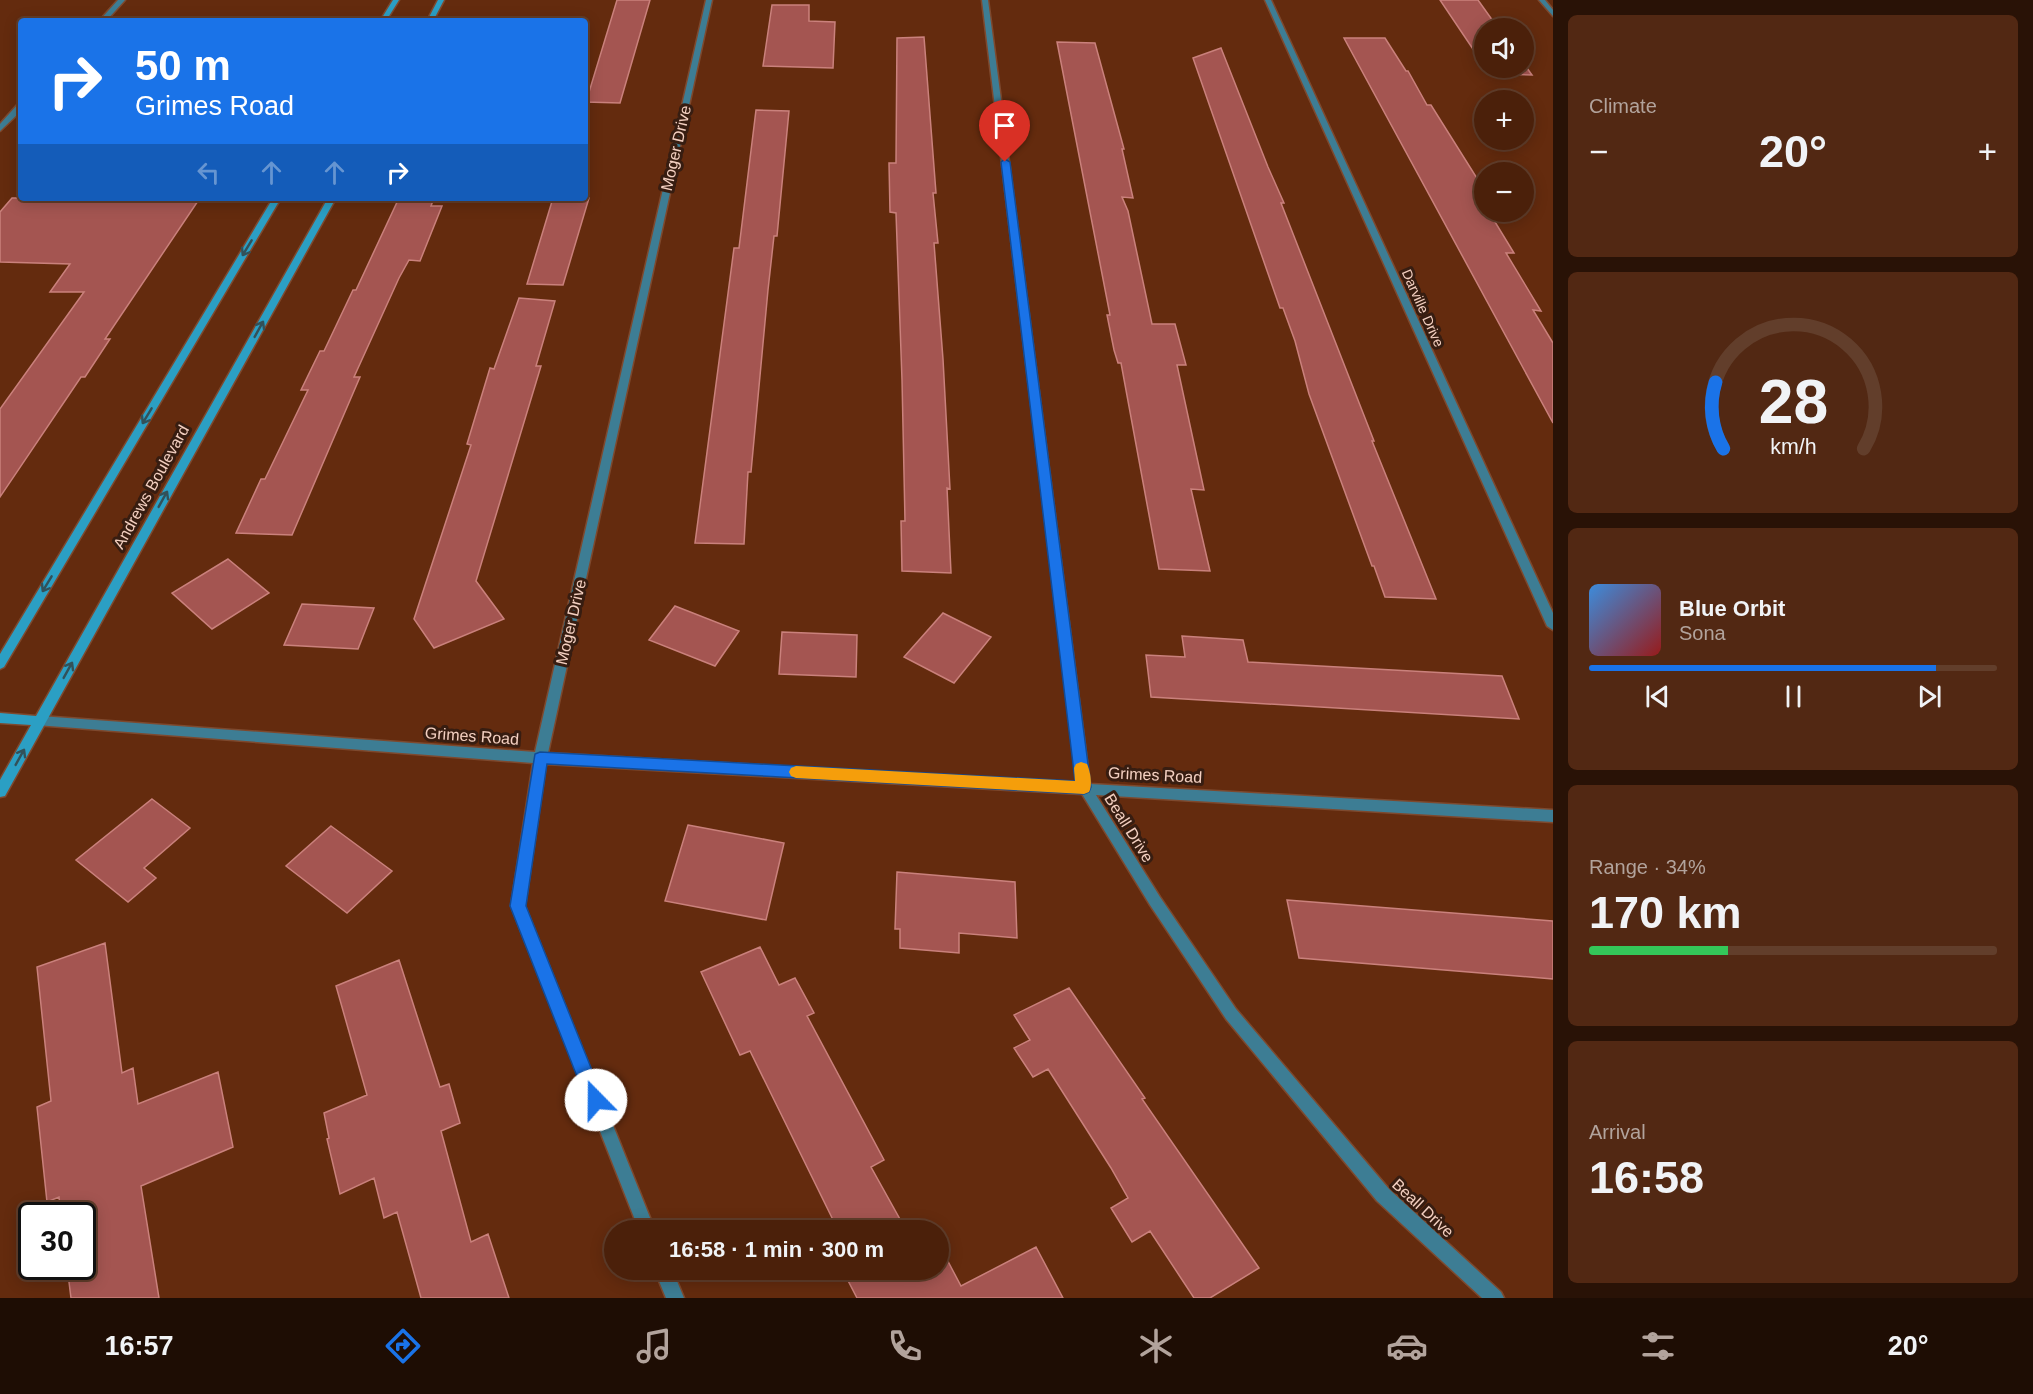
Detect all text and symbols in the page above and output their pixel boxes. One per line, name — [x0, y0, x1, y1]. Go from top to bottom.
map controls — [1474, 18, 1534, 222]
button: sound — [1474, 18, 1534, 78]
icon: right — [36, 42, 114, 120]
text: 50 m — [135, 42, 231, 89]
button: + — [1474, 90, 1534, 150]
text: Grimes Road — [135, 91, 294, 121]
text: Climate — [1589, 95, 1657, 117]
pin — [979, 100, 1030, 162]
street label: Moger Drive — [658, 104, 694, 192]
icon: arrive — [988, 109, 1021, 142]
text: 20° — [1759, 126, 1827, 177]
text: − — [1589, 133, 1608, 170]
text: + — [1978, 133, 1997, 170]
icon: left — [192, 156, 225, 189]
icon: ahead — [255, 156, 288, 189]
icon: ahead — [318, 156, 351, 189]
icon: right — [381, 156, 414, 189]
button: − — [1474, 162, 1534, 222]
one-way arrow — [240, 239, 252, 256]
street label: Darville Drive — [1399, 267, 1447, 349]
one-way arrow — [253, 321, 265, 338]
text: 28 — [1758, 368, 1828, 437]
one-way arrow — [141, 407, 153, 424]
street label: Andrews Boulevard — [110, 422, 192, 552]
text: km/h — [1770, 436, 1816, 460]
one-way arrow — [157, 491, 169, 508]
one-way arrow — [41, 575, 53, 592]
street label: Moger Drive — [553, 578, 589, 666]
text: Blue Orbit — [1679, 596, 1785, 621]
text: Sona — [1679, 622, 1726, 644]
one-way arrow — [62, 662, 74, 679]
icon: previous — [1641, 680, 1674, 713]
icon: pause — [1777, 680, 1810, 713]
icon: next — [1913, 680, 1946, 713]
street label: Grimes Road — [424, 724, 520, 748]
one-way arrow — [15, 748, 26, 766]
street label: Grimes Road — [1107, 764, 1203, 786]
street label: Beall Drive — [1101, 791, 1157, 865]
text: Range · 34% — [1589, 856, 1706, 878]
text: 170 km — [1589, 887, 1742, 938]
position arrow — [564, 1068, 628, 1132]
text: Arrival — [1589, 1121, 1646, 1143]
text: 16:58 — [1589, 1152, 1704, 1203]
street label: Beall Drive — [1389, 1175, 1457, 1241]
speed limit sign: 30 — [18, 1202, 96, 1280]
text: 16:58 · 1 min · 300 m — [669, 1237, 884, 1262]
icon: directions — [382, 1325, 424, 1367]
icon: music — [633, 1325, 675, 1367]
icon: phone — [884, 1325, 926, 1367]
icon: climate — [1135, 1325, 1177, 1367]
icon: car — [1386, 1325, 1428, 1367]
icon: filters — [1637, 1325, 1679, 1367]
text: 16:57 — [104, 1331, 174, 1361]
text: 20° — [1888, 1331, 1928, 1361]

